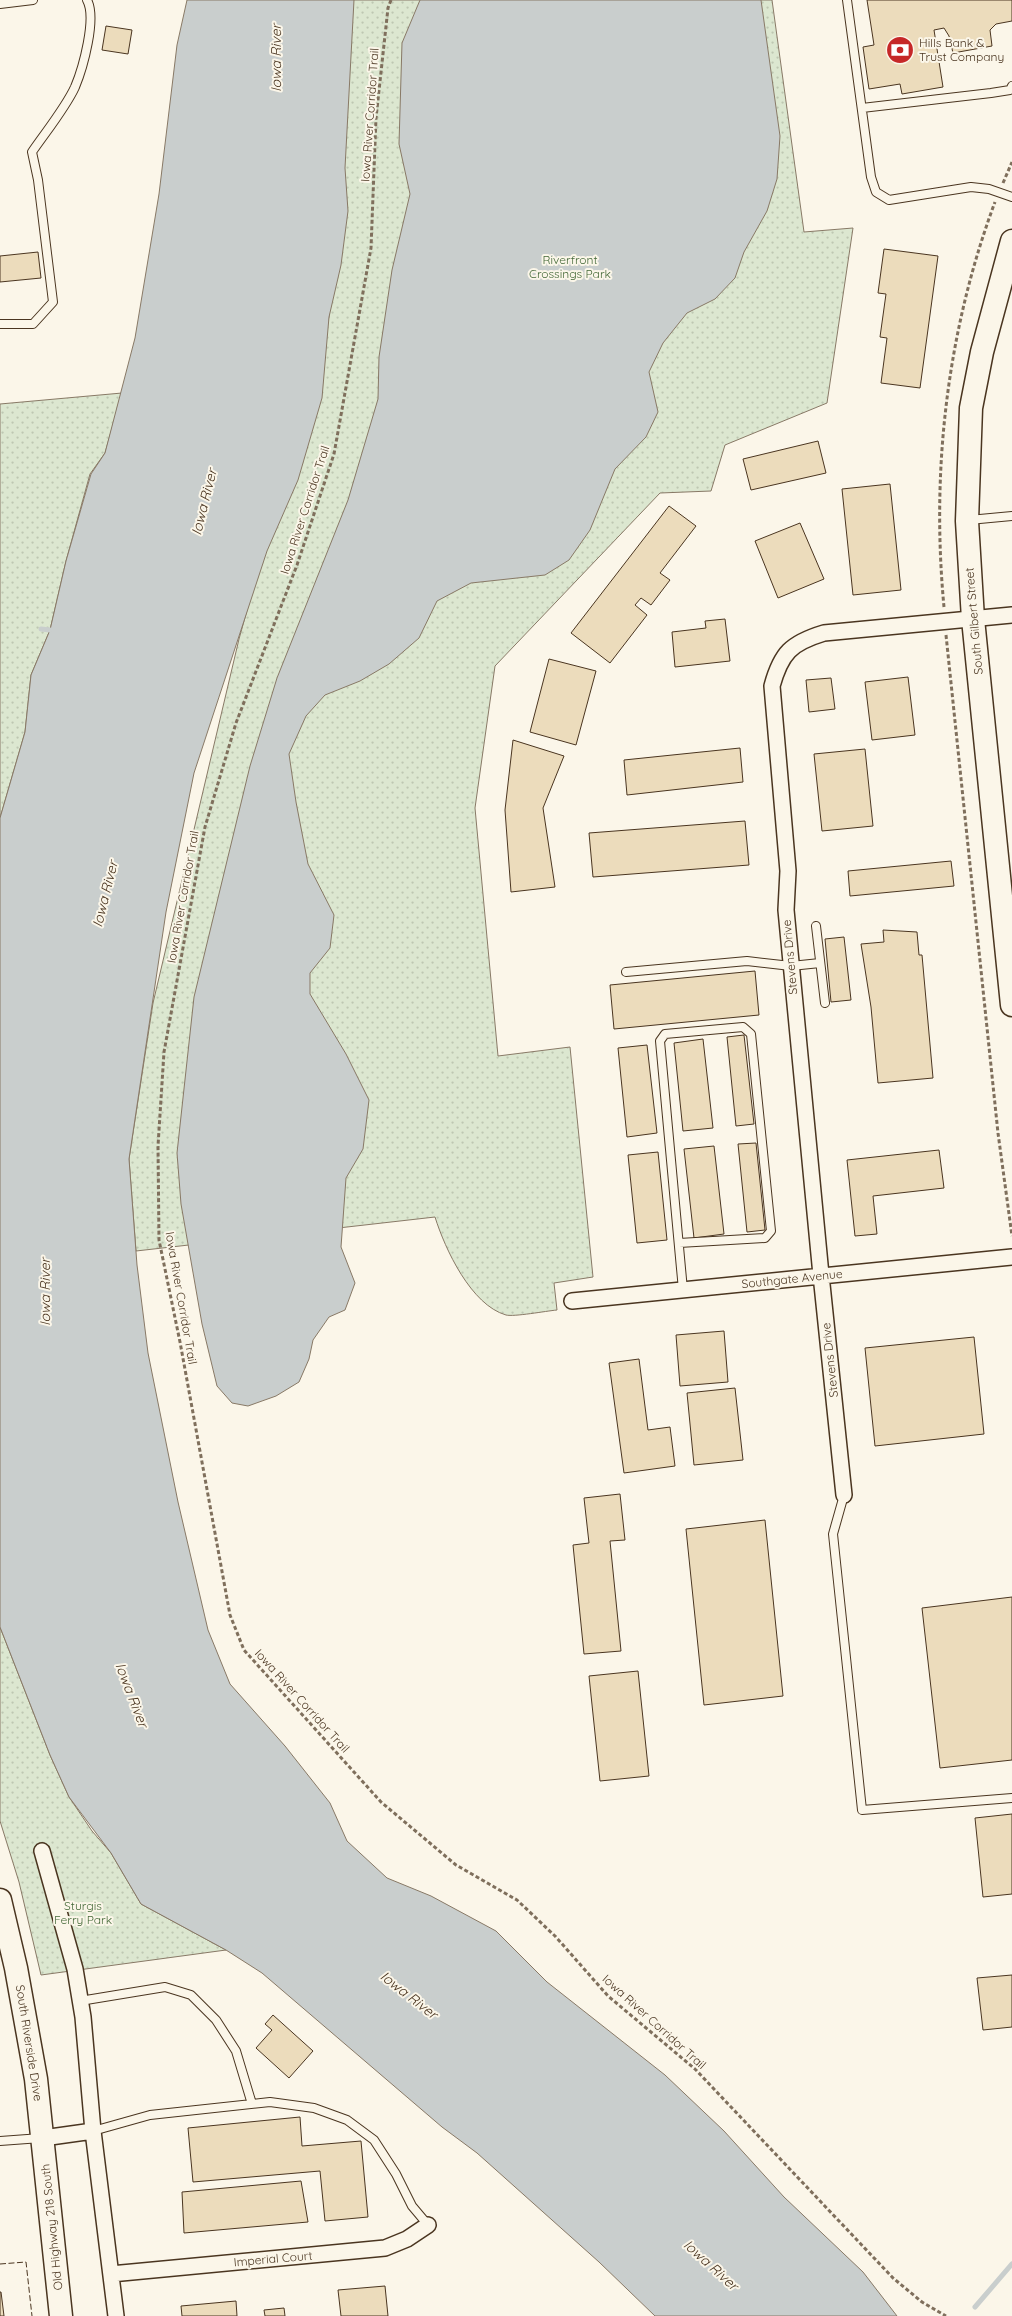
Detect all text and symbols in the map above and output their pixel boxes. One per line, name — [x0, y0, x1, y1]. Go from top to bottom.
water label: Iowa River — [267, 22, 285, 92]
bank icon: Hills Bank & Trust Company — [885, 35, 915, 65]
place label: Hills Bank & Trust Company — [919, 35, 1004, 64]
street label: Iowa River Corridor Trail — [357, 47, 382, 183]
park label: Riverfront Crossings Park — [529, 252, 611, 281]
street label: Iowa River Corridor Trail — [277, 444, 332, 576]
water label: Iowa River — [187, 465, 221, 537]
street label: South Gilbert Street — [961, 567, 986, 675]
street label: Iowa River Corridor Trail — [163, 829, 202, 964]
water label: Iowa River — [88, 857, 122, 929]
street label: Stevens Drive — [779, 919, 800, 995]
street label: Iowa River Corridor Trail — [162, 1230, 201, 1365]
water label: Iowa River — [36, 1256, 54, 1326]
street label: Southgate Avenue — [741, 1266, 843, 1291]
street label: Stevens Drive — [818, 1322, 841, 1398]
street label: Iowa River Corridor Trail — [252, 1646, 353, 1756]
water label: Iowa River — [111, 1660, 153, 1731]
park label: Sturgis Ferry Park — [54, 1898, 112, 1927]
water label: Iowa River — [377, 1967, 443, 2024]
street label: Iowa River Corridor Trail — [599, 1971, 709, 2072]
street label: South Riverside Drive — [13, 1984, 46, 2102]
street label: Old Highway 218 South — [37, 2163, 66, 2291]
water label: Iowa River — [680, 2236, 743, 2295]
street label: Imperial Court — [233, 2248, 313, 2269]

